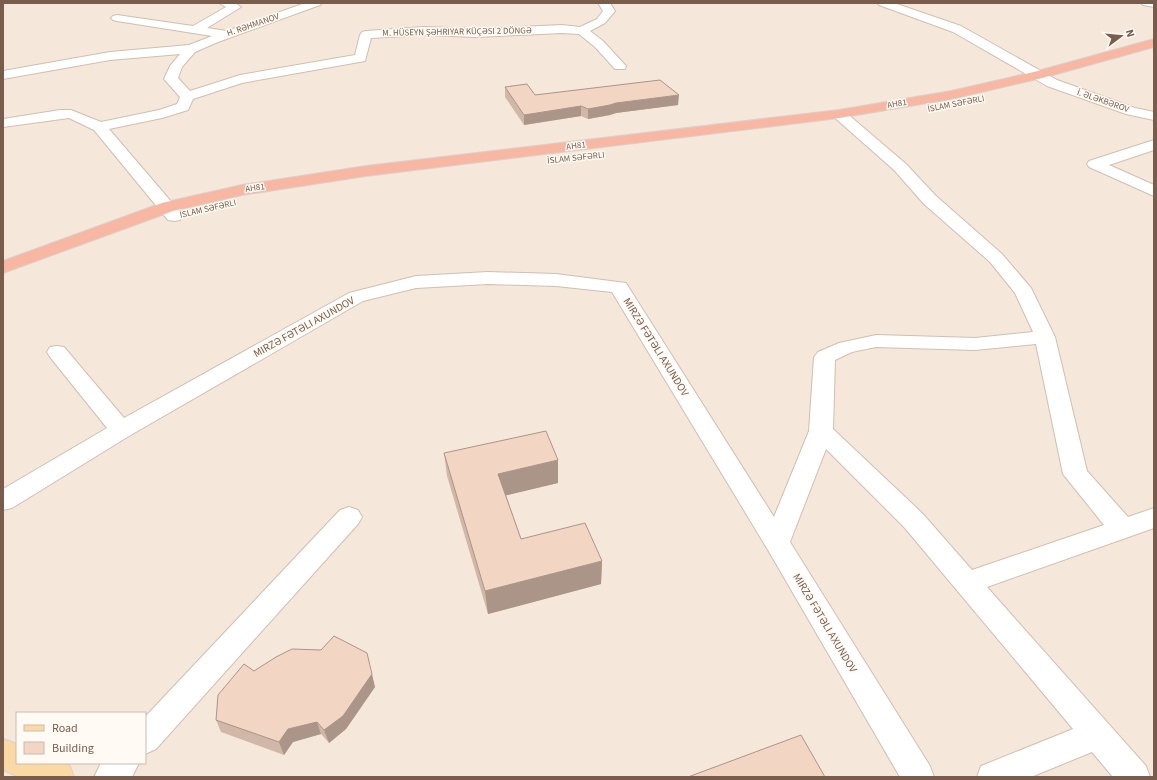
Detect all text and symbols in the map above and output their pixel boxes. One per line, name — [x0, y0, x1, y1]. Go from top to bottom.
street label: H. RƏHMANOV — [225, 10, 281, 40]
north arrow — [1101, 16, 1141, 56]
street label: M. HÜSEYN ŞƏHRIYAR KÜÇƏSI 2 DÖNGƏ — [382, 24, 532, 40]
text: N — [1122, 28, 1138, 39]
street label: İ. ƏLƏKBƏROV — [1075, 86, 1131, 116]
street label: İSLAM SƏFƏRLI — [926, 92, 986, 116]
street label: AH81 — [886, 96, 908, 112]
street label: AH81 — [565, 138, 587, 154]
street label: İSLAM SƏFƏRLI — [547, 149, 605, 167]
street label: AH81 — [244, 180, 266, 196]
street label: İSLAM SƏFƏRLI — [178, 196, 238, 222]
street label: MIRZƏ FƏTƏLI AXUNDOV — [251, 293, 358, 361]
street label: MIRZƏ FƏTƏLI AXUNDOV — [620, 295, 693, 399]
street label: MIRZƏ FƏTƏLI AXUNDOV — [789, 571, 861, 676]
legend — [16, 712, 146, 764]
text: Road — [52, 720, 78, 737]
text: Building — [52, 740, 94, 757]

